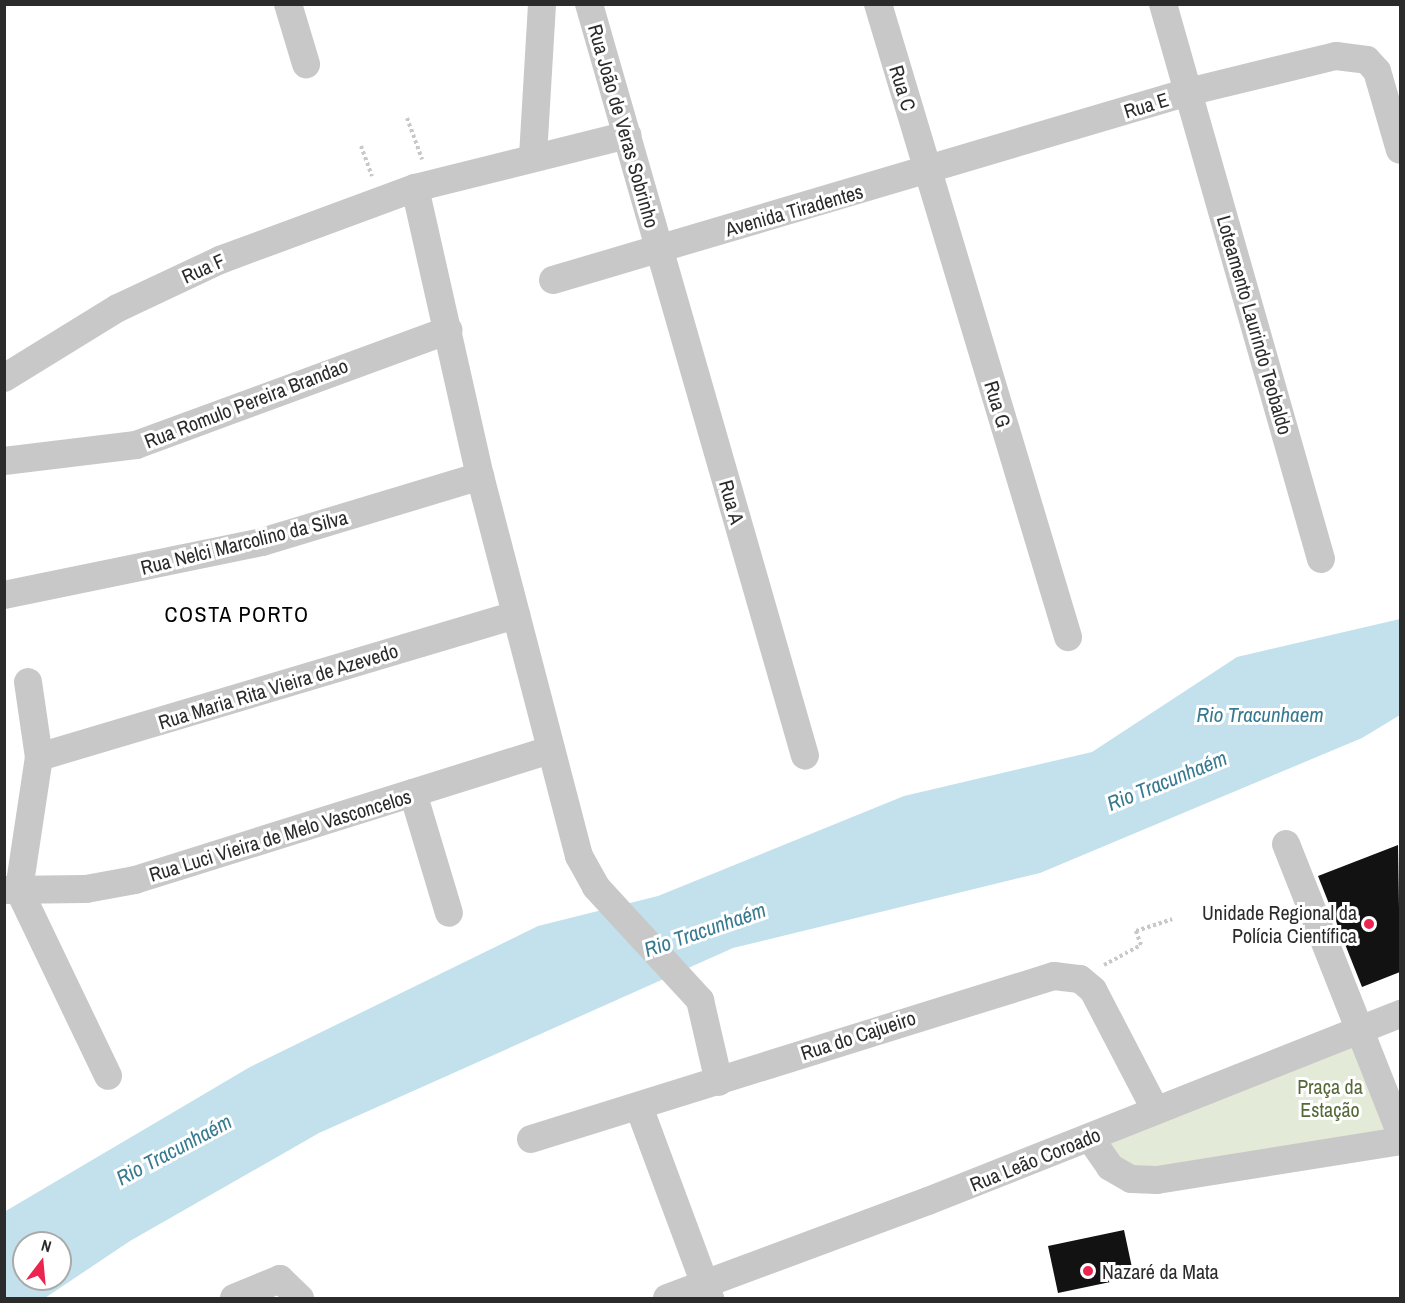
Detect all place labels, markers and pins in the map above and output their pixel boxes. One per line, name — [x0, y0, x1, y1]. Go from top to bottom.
place label: Unidade Regional da Polícia Científica — [1202, 900, 1357, 947]
marker: Unidade Regional da Polícia Científica — [1362, 917, 1376, 931]
place label: Nazaré da Mata — [1102, 1259, 1219, 1283]
marker: Nazaré da Mata — [1079, 1262, 1097, 1280]

